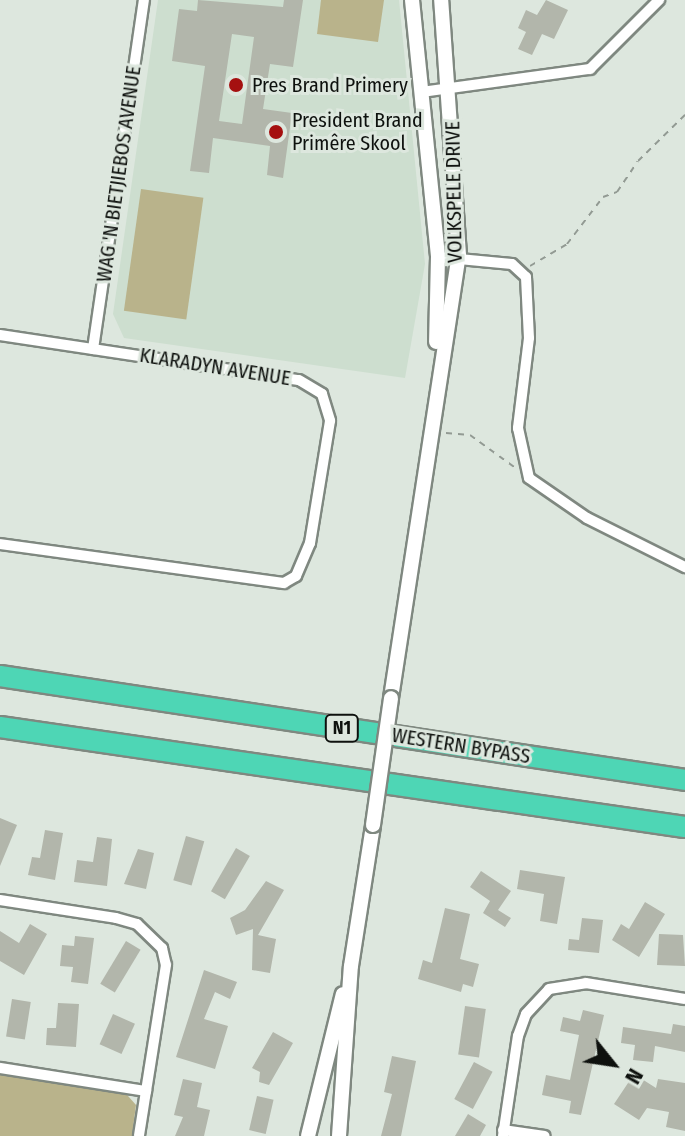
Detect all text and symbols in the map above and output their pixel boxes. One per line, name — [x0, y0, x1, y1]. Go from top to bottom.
street label: WAG 'N BIETJIEBOS AVENUE — [92, 64, 146, 284]
place label: Pres Brand Primery — [252, 73, 408, 97]
marker: Pres Brand Primery — [227, 76, 245, 94]
place label: President Brand Primêre Skool — [292, 108, 423, 155]
street label: VOLKSPELE DRIVE — [441, 121, 467, 263]
marker: President Brand Primêre Skool — [267, 123, 285, 141]
street label: KLARADYN AVENUE — [138, 343, 292, 391]
road number: N1 — [324, 714, 360, 742]
street label: WESTERN BYPASS — [390, 723, 532, 769]
north arrow — [573, 1024, 653, 1104]
text: N — [619, 1064, 649, 1089]

